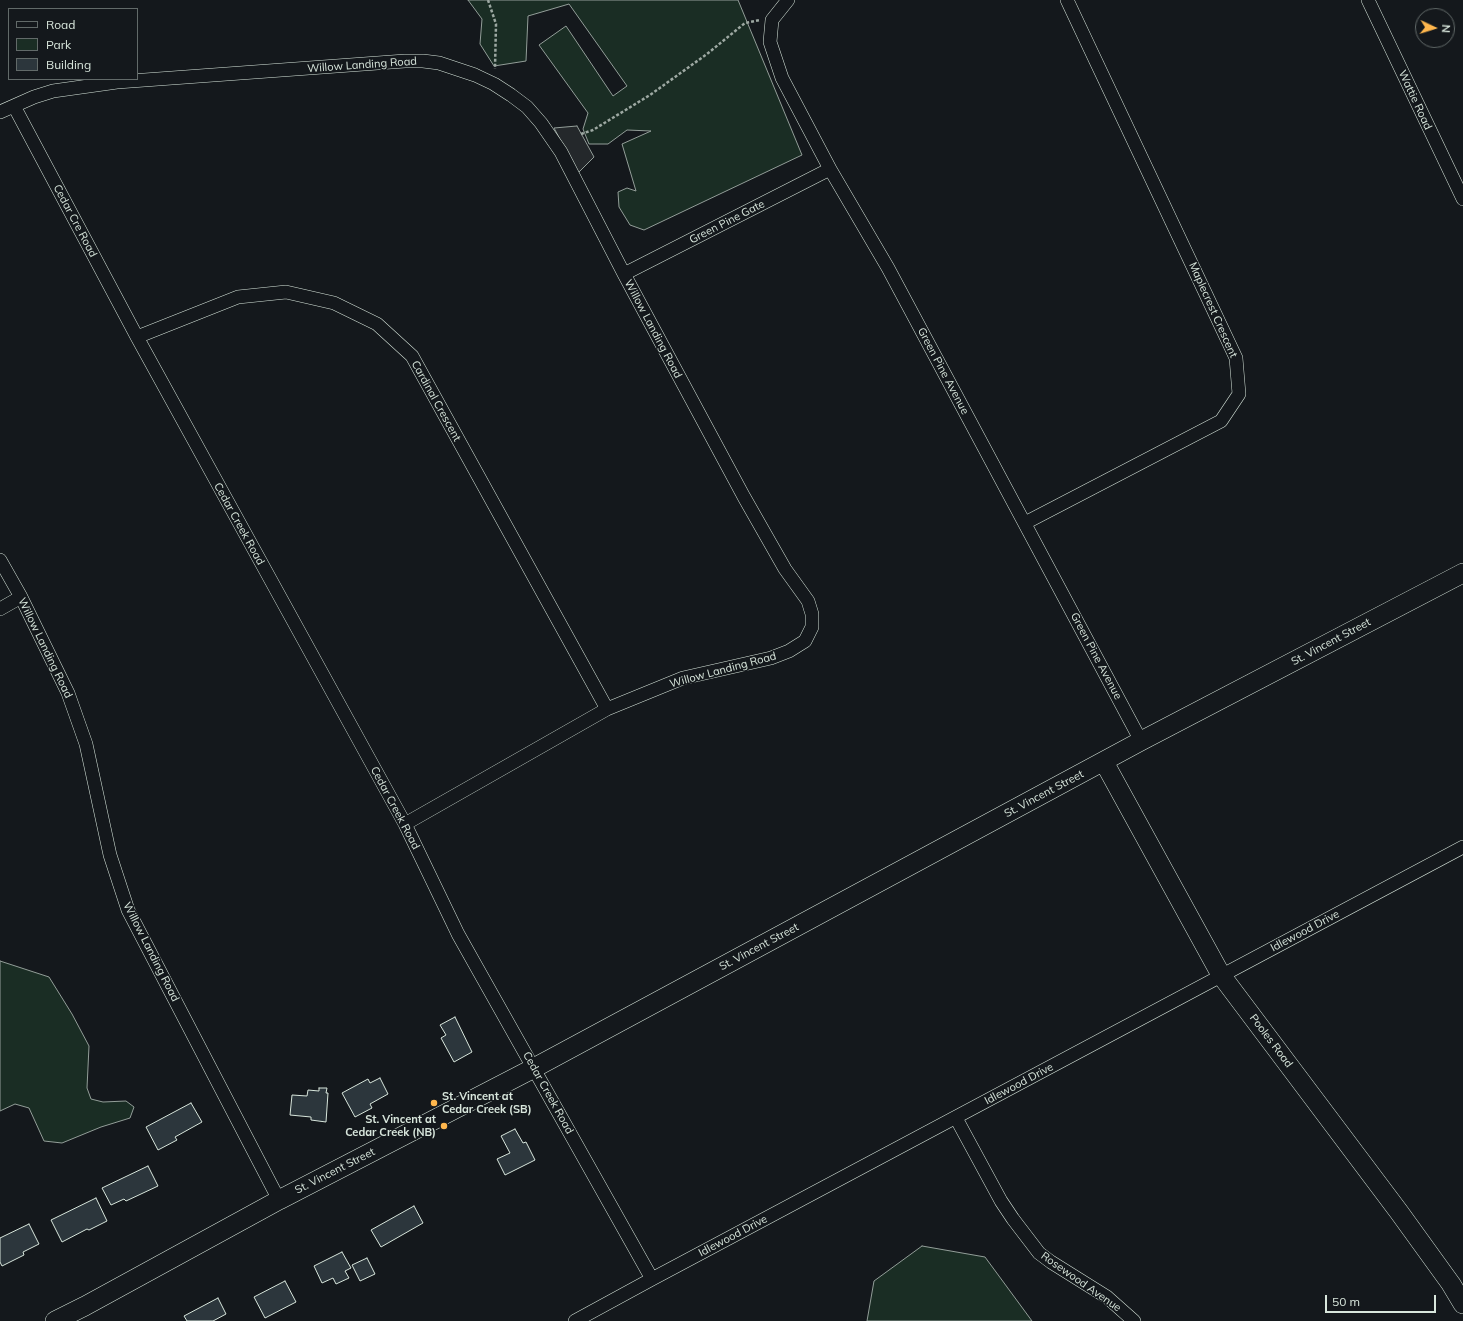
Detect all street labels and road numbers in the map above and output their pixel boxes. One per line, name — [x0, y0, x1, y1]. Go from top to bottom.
street label: Willow Landing Road — [307, 55, 417, 75]
street label: Wattie Road — [1395, 68, 1435, 132]
street label: Cedar Cre Road — [50, 182, 100, 260]
street label: Green Pine Gate — [687, 197, 767, 247]
street label: Maplecrest Crescent — [1186, 260, 1240, 360]
street label: Willow Landing Road — [621, 277, 685, 381]
street label: Green Pine Avenue — [914, 325, 972, 417]
street label: Cardinal Crescent — [408, 358, 464, 444]
street label: Cedar Creek Road — [211, 481, 267, 567]
street label: Willow Landing Road — [15, 596, 75, 700]
street label: Green Pine Avenue — [1067, 610, 1125, 702]
street label: St. Vincent Street — [1289, 616, 1373, 668]
street label: Willow Landing Road — [668, 649, 778, 691]
street label: Cedar Creek Road — [368, 764, 422, 852]
street label: St. Vincent Street — [1002, 768, 1086, 820]
street label: Willow Landing Road — [120, 900, 182, 1004]
street label: Idlewood Drive — [1268, 907, 1342, 955]
street label: St. Vincent Street — [717, 921, 801, 973]
street label: Pooles Road — [1247, 1012, 1295, 1070]
street label: Cedar Creek Road — [520, 1050, 576, 1136]
street label: Idlewood Drive — [982, 1060, 1056, 1108]
street label: St. Vincent Street — [293, 1145, 377, 1197]
street label: Idlewood Drive — [696, 1212, 770, 1260]
street label: Rosewood Avenue — [1038, 1249, 1124, 1315]

